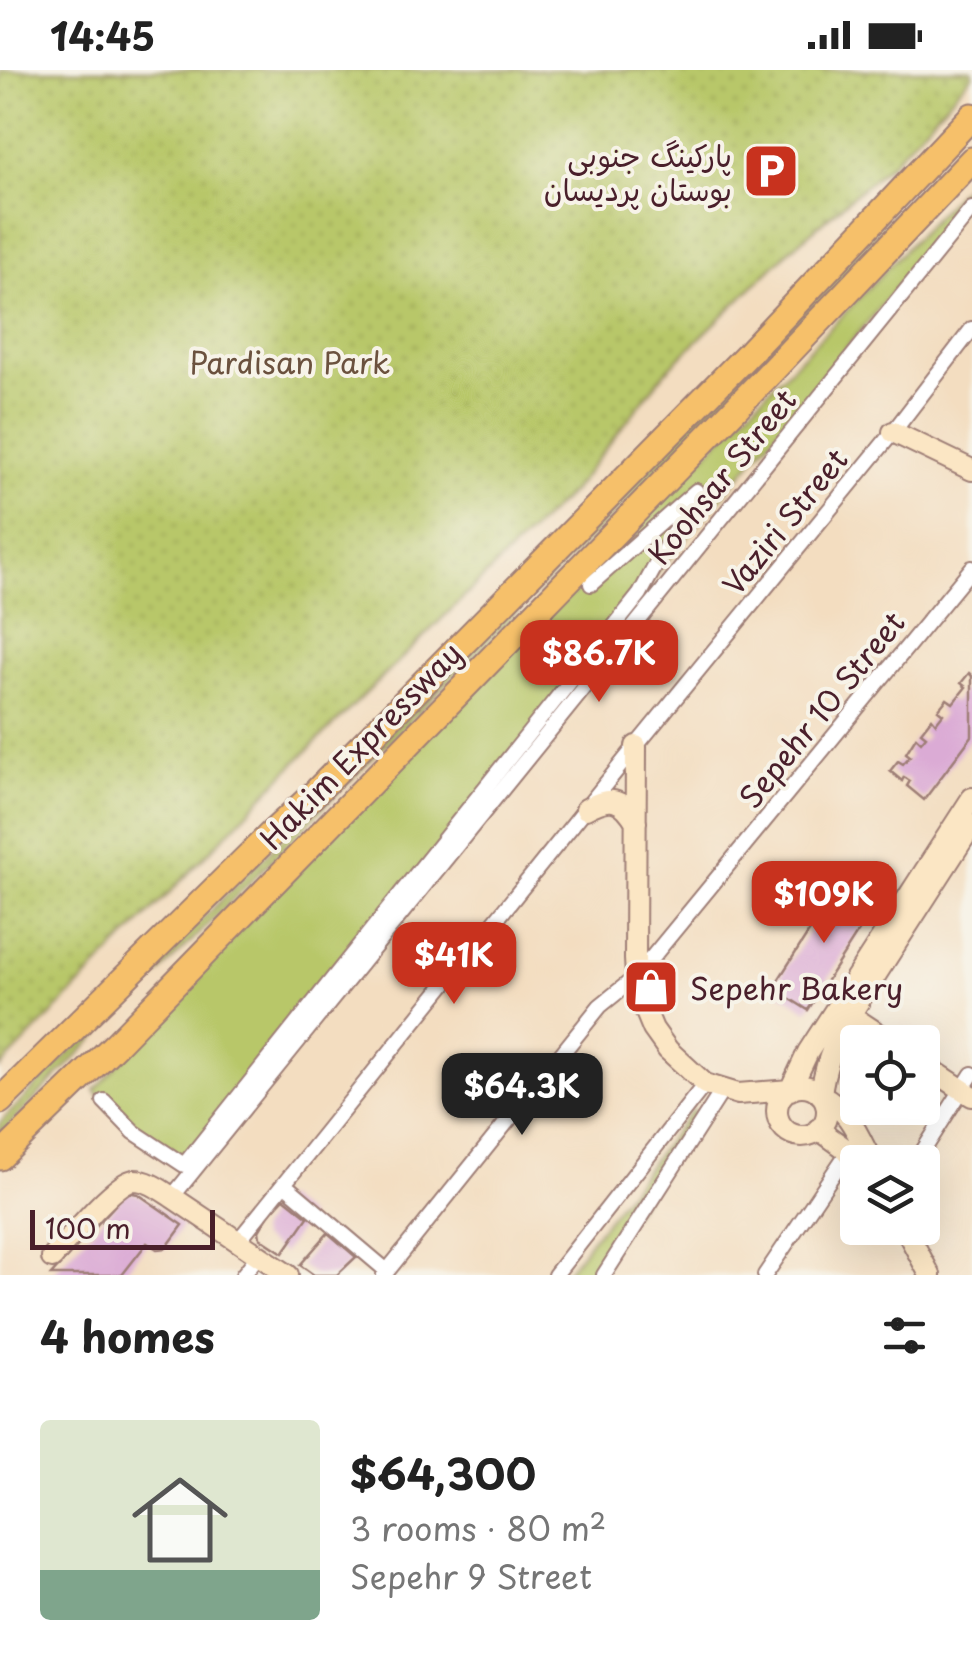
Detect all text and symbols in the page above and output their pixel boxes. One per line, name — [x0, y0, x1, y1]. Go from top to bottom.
text: 14:45 — [50, 7, 155, 64]
place label: پارکینگ جنوبی بوستان پردیسان — [544, 132, 732, 211]
parking icon: پارکینگ جنوبی بوستان پردیسان — [741, 141, 801, 201]
park label: Pardisan Park — [190, 339, 390, 384]
street label: Koohsar Street — [636, 378, 806, 574]
street label: Vaziri Street — [711, 438, 857, 604]
street label: Sepehr 10 Street — [728, 601, 914, 817]
pin: $86.7K — [518, 620, 680, 705]
text: $86.7K — [542, 628, 656, 676]
street label: Hakim Expressway — [249, 631, 471, 859]
pin: $109K — [754, 861, 894, 946]
text: $109K — [774, 869, 874, 917]
pin: $41K — [395, 922, 513, 1007]
text: $41K — [414, 930, 494, 978]
shop icon: Sepehr Bakery — [621, 957, 681, 1017]
place label: Sepehr Bakery — [690, 965, 903, 1010]
map controls — [840, 1025, 940, 1245]
button: locate — [840, 1025, 940, 1125]
pin: $64.3K — [441, 1053, 603, 1138]
text: $64.3K — [464, 1061, 580, 1109]
button: layers — [840, 1145, 940, 1245]
scale bar — [30, 1205, 215, 1250]
text: 100 m — [45, 1206, 131, 1249]
text: 4 homes — [40, 1304, 215, 1367]
icon: filters — [877, 1308, 932, 1363]
text: $64,300 — [350, 1441, 536, 1504]
icon: home — [120, 1460, 240, 1580]
text: 3 rooms · 80 m² — [350, 1504, 606, 1552]
text: Sepehr 9 Street — [350, 1552, 592, 1600]

